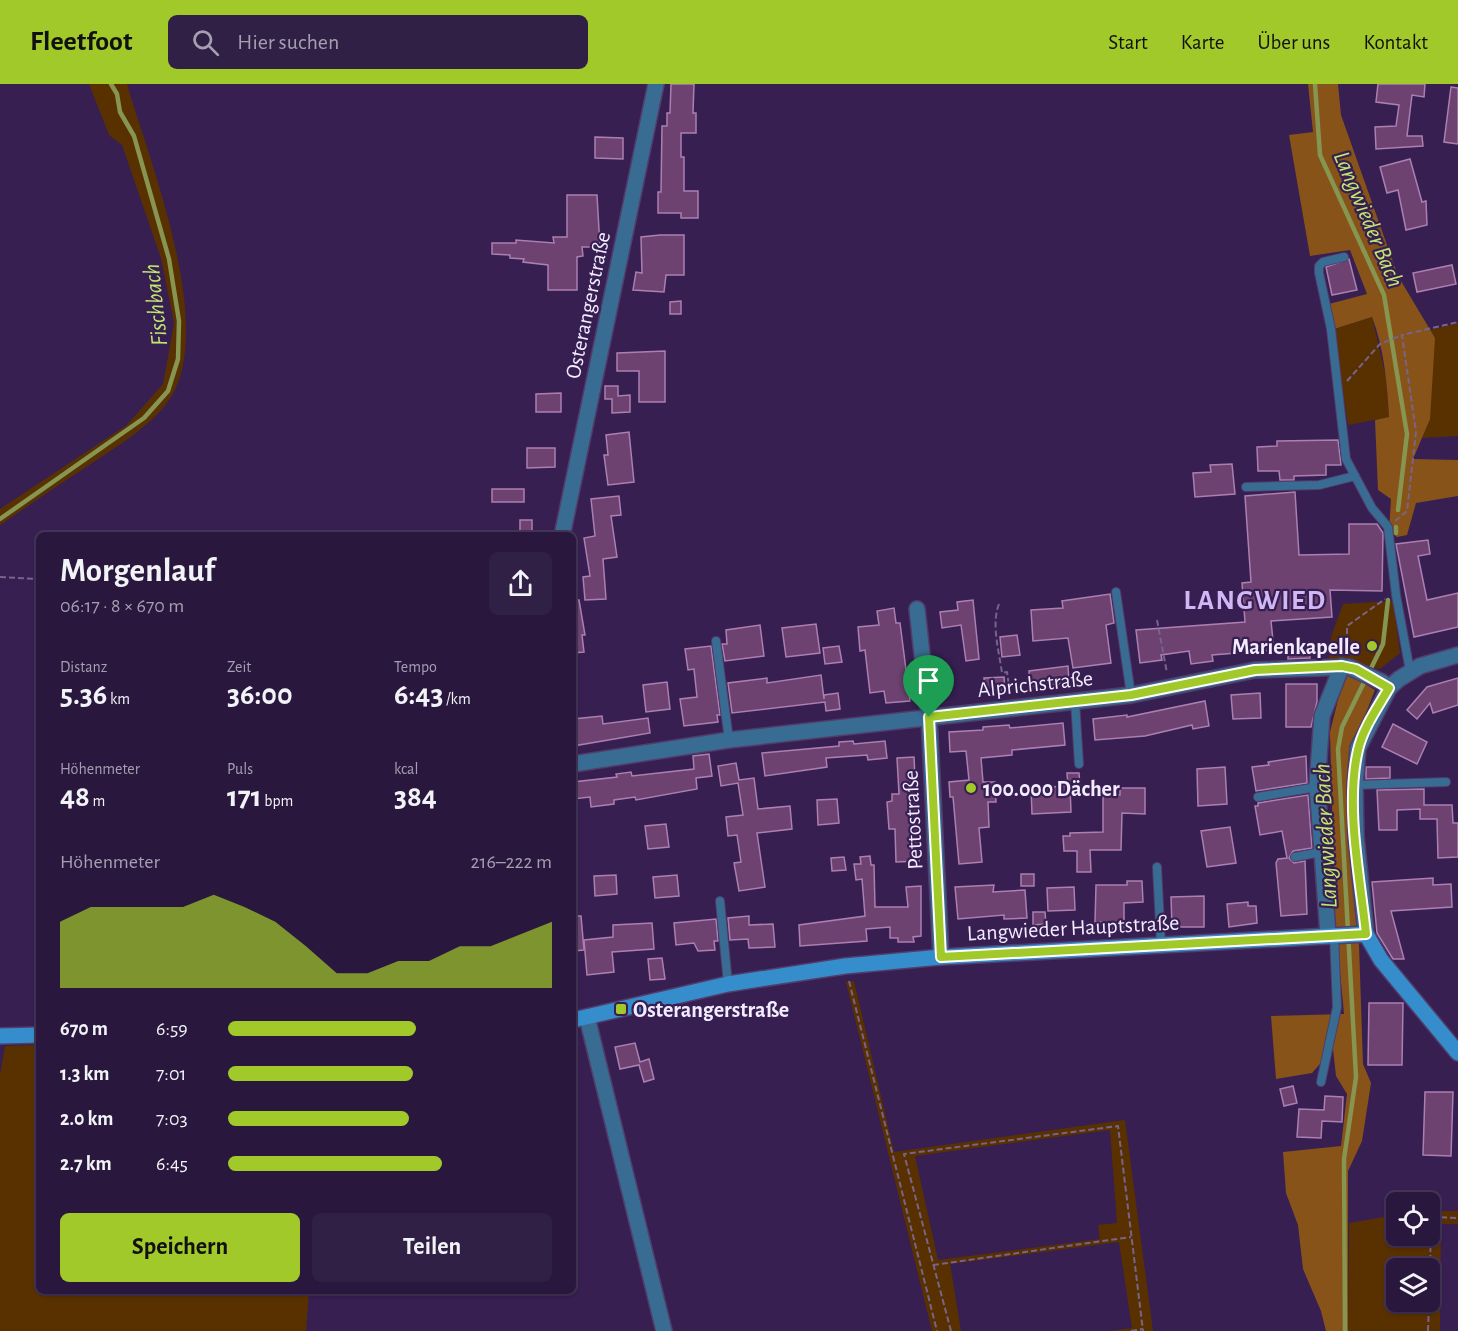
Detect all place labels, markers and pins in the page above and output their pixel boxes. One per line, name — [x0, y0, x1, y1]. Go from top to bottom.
place label: Marienkapelle — [1232, 636, 1360, 658]
marker: Marienkapelle — [1365, 639, 1379, 653]
pin — [903, 655, 954, 717]
place label: 100.000 Dächer — [983, 778, 1120, 800]
marker: 100.000 Dächer — [964, 781, 978, 795]
place label: Osterangerstraße — [633, 999, 789, 1021]
marker: Osterangerstraße — [614, 1002, 628, 1016]

